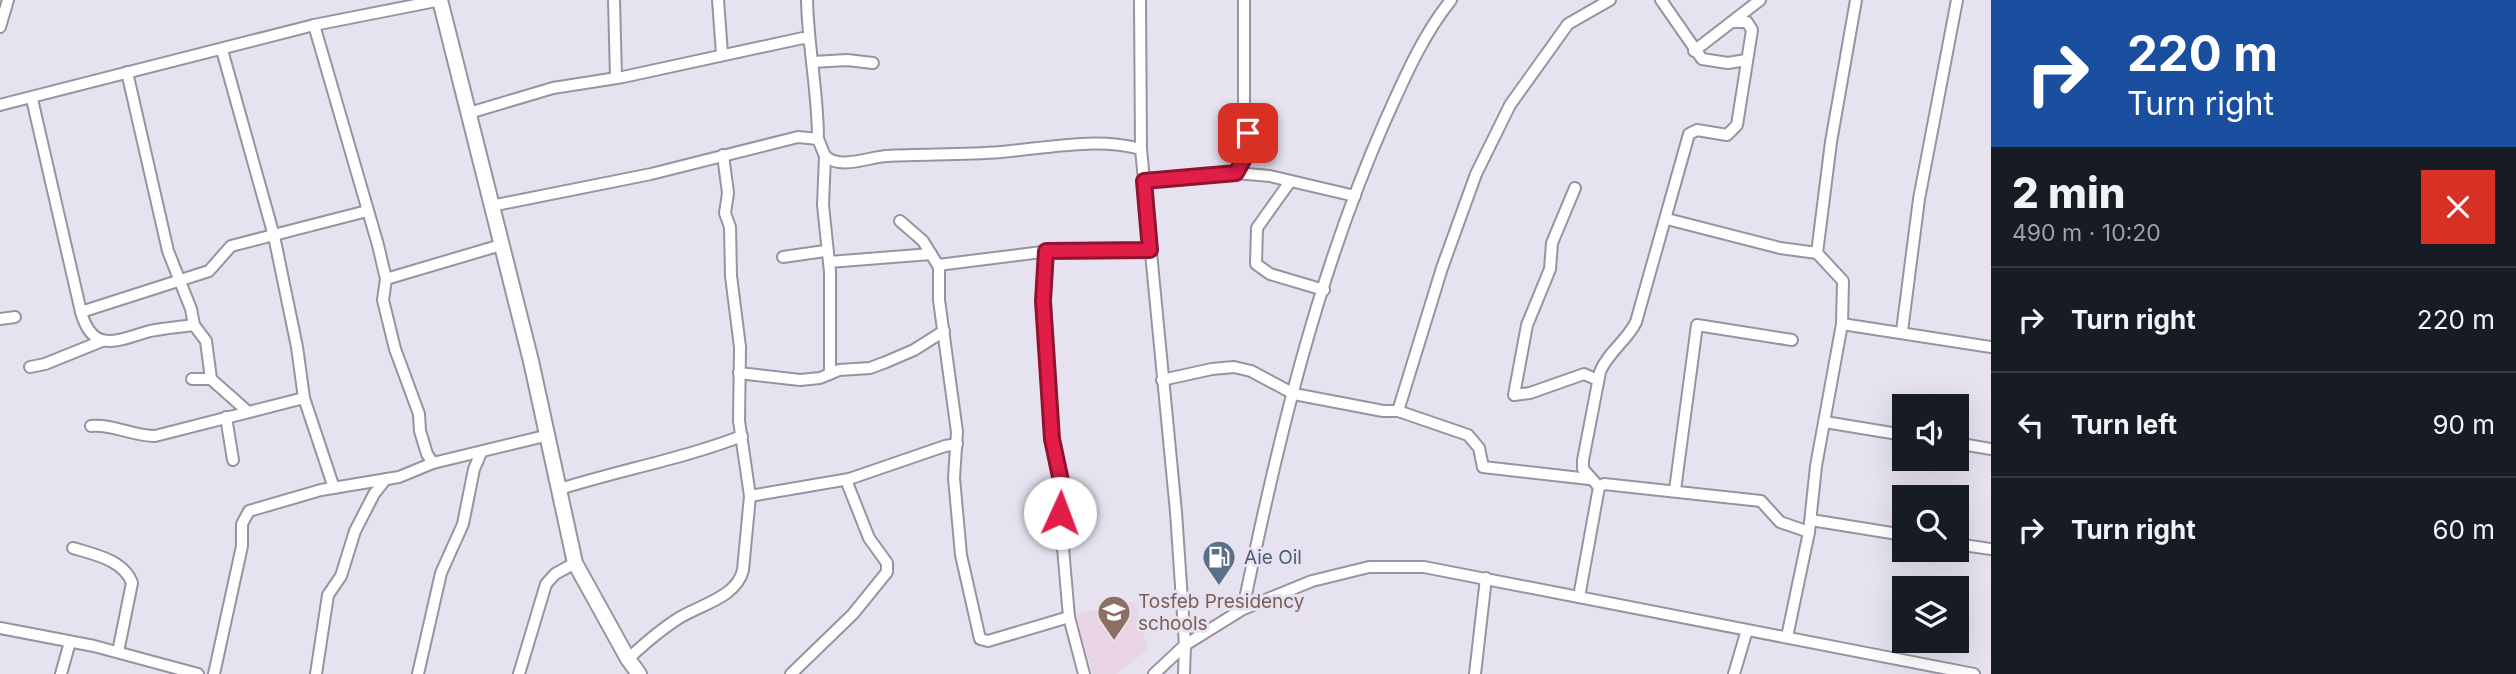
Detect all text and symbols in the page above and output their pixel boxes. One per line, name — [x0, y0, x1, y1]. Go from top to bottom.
text: 220 m — [2127, 24, 2278, 83]
icon: right — [2012, 28, 2103, 119]
text: Turn right — [2127, 84, 2274, 123]
pin — [1218, 103, 1278, 163]
icon: arrive — [1229, 114, 1267, 152]
text: 2 min — [2012, 167, 2126, 218]
button: close — [2421, 170, 2495, 244]
text: 490 m · 10:20 — [2012, 219, 2161, 247]
icon: right — [2012, 301, 2050, 339]
text: Turn right — [2071, 304, 2196, 335]
text: 220 m — [2417, 304, 2495, 335]
map controls — [1892, 394, 1969, 653]
button: sound — [1892, 394, 1969, 471]
icon: left — [2012, 406, 2050, 444]
text: Turn left — [2071, 409, 2177, 440]
text: 90 m — [2432, 409, 2495, 440]
position arrow — [1023, 476, 1097, 550]
button: search — [1892, 485, 1969, 562]
icon: right — [2012, 511, 2050, 549]
text: Turn right — [2071, 514, 2196, 545]
text: 60 m — [2432, 514, 2495, 545]
fuel station icon: Aie Oil — [1200, 538, 1238, 587]
place label: Aie Oil — [1244, 546, 1302, 569]
button: layers — [1892, 576, 1969, 653]
place label: Tosfeb Presidency schools — [1138, 590, 1305, 635]
school or university icon: Tosfeb Presidency schools — [1095, 593, 1133, 642]

